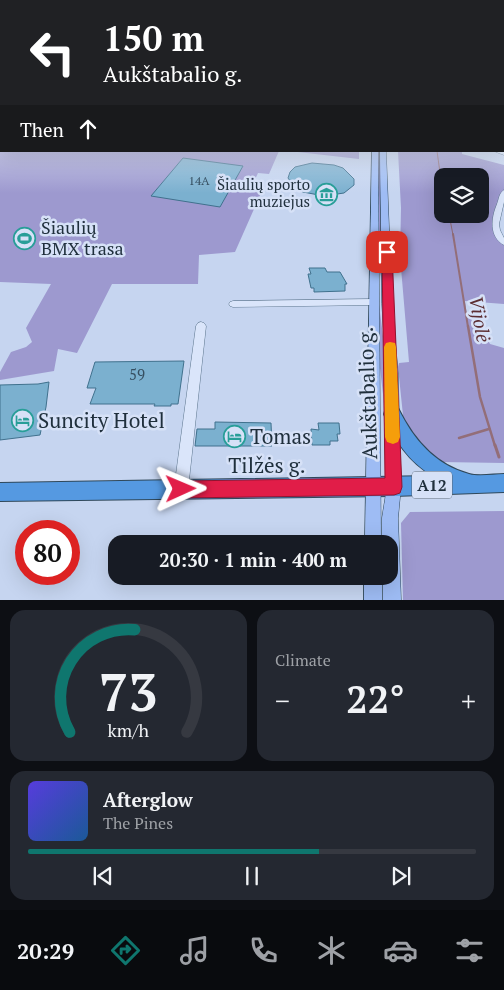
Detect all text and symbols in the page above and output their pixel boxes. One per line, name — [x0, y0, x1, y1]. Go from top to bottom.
text: 150 m — [103, 15, 204, 61]
icon: left — [20, 20, 85, 85]
text: Aukštabalio g. — [103, 59, 242, 88]
icon: ahead — [74, 115, 102, 143]
text: Then — [20, 117, 64, 142]
map controls — [434, 168, 489, 223]
button: layers — [434, 168, 489, 223]
house number: 14A — [189, 173, 210, 188]
place label: Šiaulių sporto muziejus — [217, 174, 310, 211]
museum icon: Šiaulių sporto muziejus — [314, 182, 338, 206]
place label: Šiaulių BMX trasa — [41, 215, 124, 260]
sports icon: Šiaulių BMX trasa — [13, 226, 37, 250]
pin — [366, 231, 408, 273]
icon: arrive — [373, 238, 401, 266]
water label: Vijolė — [464, 294, 497, 345]
street label: Aukštabalio g. — [351, 326, 383, 460]
house number: 59 — [129, 364, 145, 384]
place label: Suncity Hotel — [38, 406, 165, 434]
hotel icon: Suncity Hotel — [10, 409, 34, 433]
place label: Tomas — [250, 422, 311, 450]
hotel icon: Tomas — [222, 425, 246, 449]
street label: Tilžės g. — [228, 451, 306, 479]
position arrow — [154, 462, 206, 514]
road number: A12 — [412, 472, 452, 498]
speed limit sign: 80 — [15, 520, 80, 585]
text: 20:30 · 1 min · 400 m — [159, 547, 347, 572]
text: Climate — [275, 649, 331, 671]
text: 73 — [99, 657, 158, 726]
text: 22° — [346, 674, 405, 724]
text: − — [275, 682, 290, 719]
text: + — [461, 682, 476, 719]
text: km/h — [108, 718, 150, 742]
text: Afterglow — [103, 787, 193, 812]
text: The Pines — [103, 812, 173, 834]
icon: previous — [89, 862, 117, 890]
icon: pause — [238, 862, 266, 890]
icon: next — [387, 862, 415, 890]
icon: directions — [108, 933, 143, 968]
icon: music — [177, 933, 212, 968]
icon: phone — [246, 933, 281, 968]
icon: climate — [314, 933, 349, 968]
icon: car — [383, 933, 418, 968]
icon: filters — [452, 933, 487, 968]
text: 20:29 — [17, 936, 74, 965]

